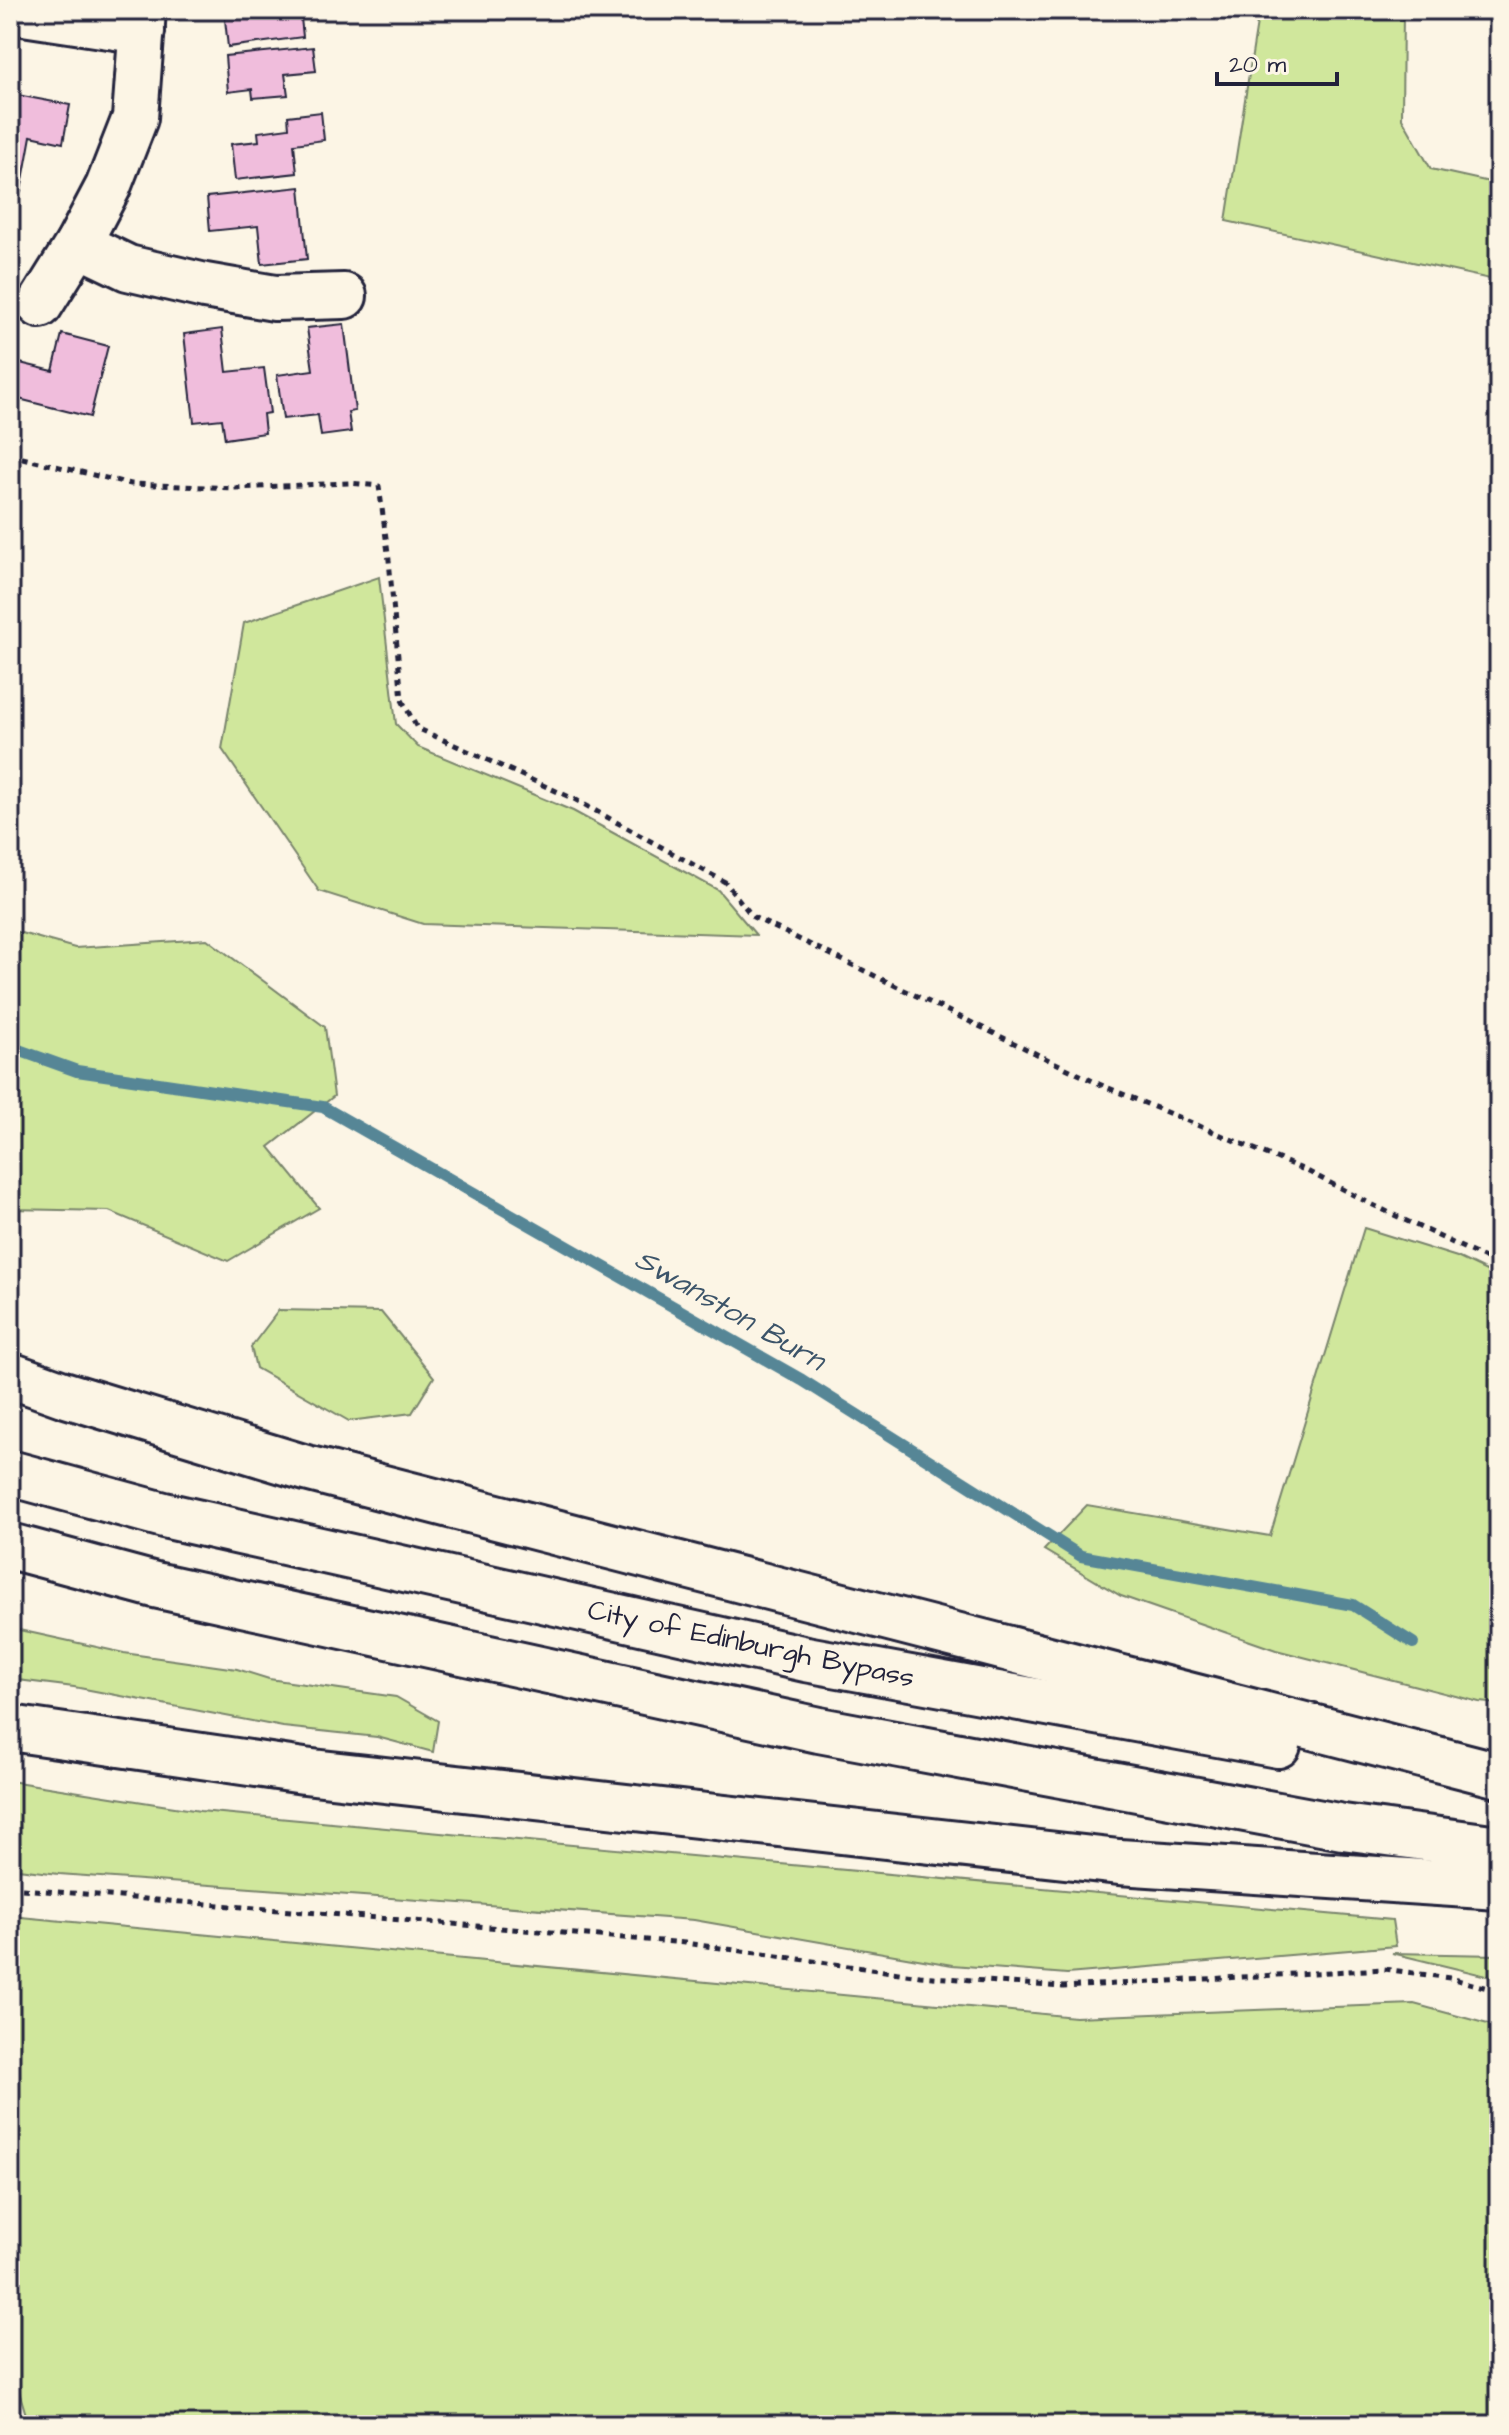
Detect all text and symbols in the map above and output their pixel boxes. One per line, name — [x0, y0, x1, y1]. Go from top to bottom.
scale bar — [1217, 36, 1337, 86]
text: 20 m — [1229, 48, 1286, 82]
water label: Swanston Burn — [627, 1239, 835, 1383]
street label: City of Edinburgh Bypass — [584, 1590, 918, 1700]

